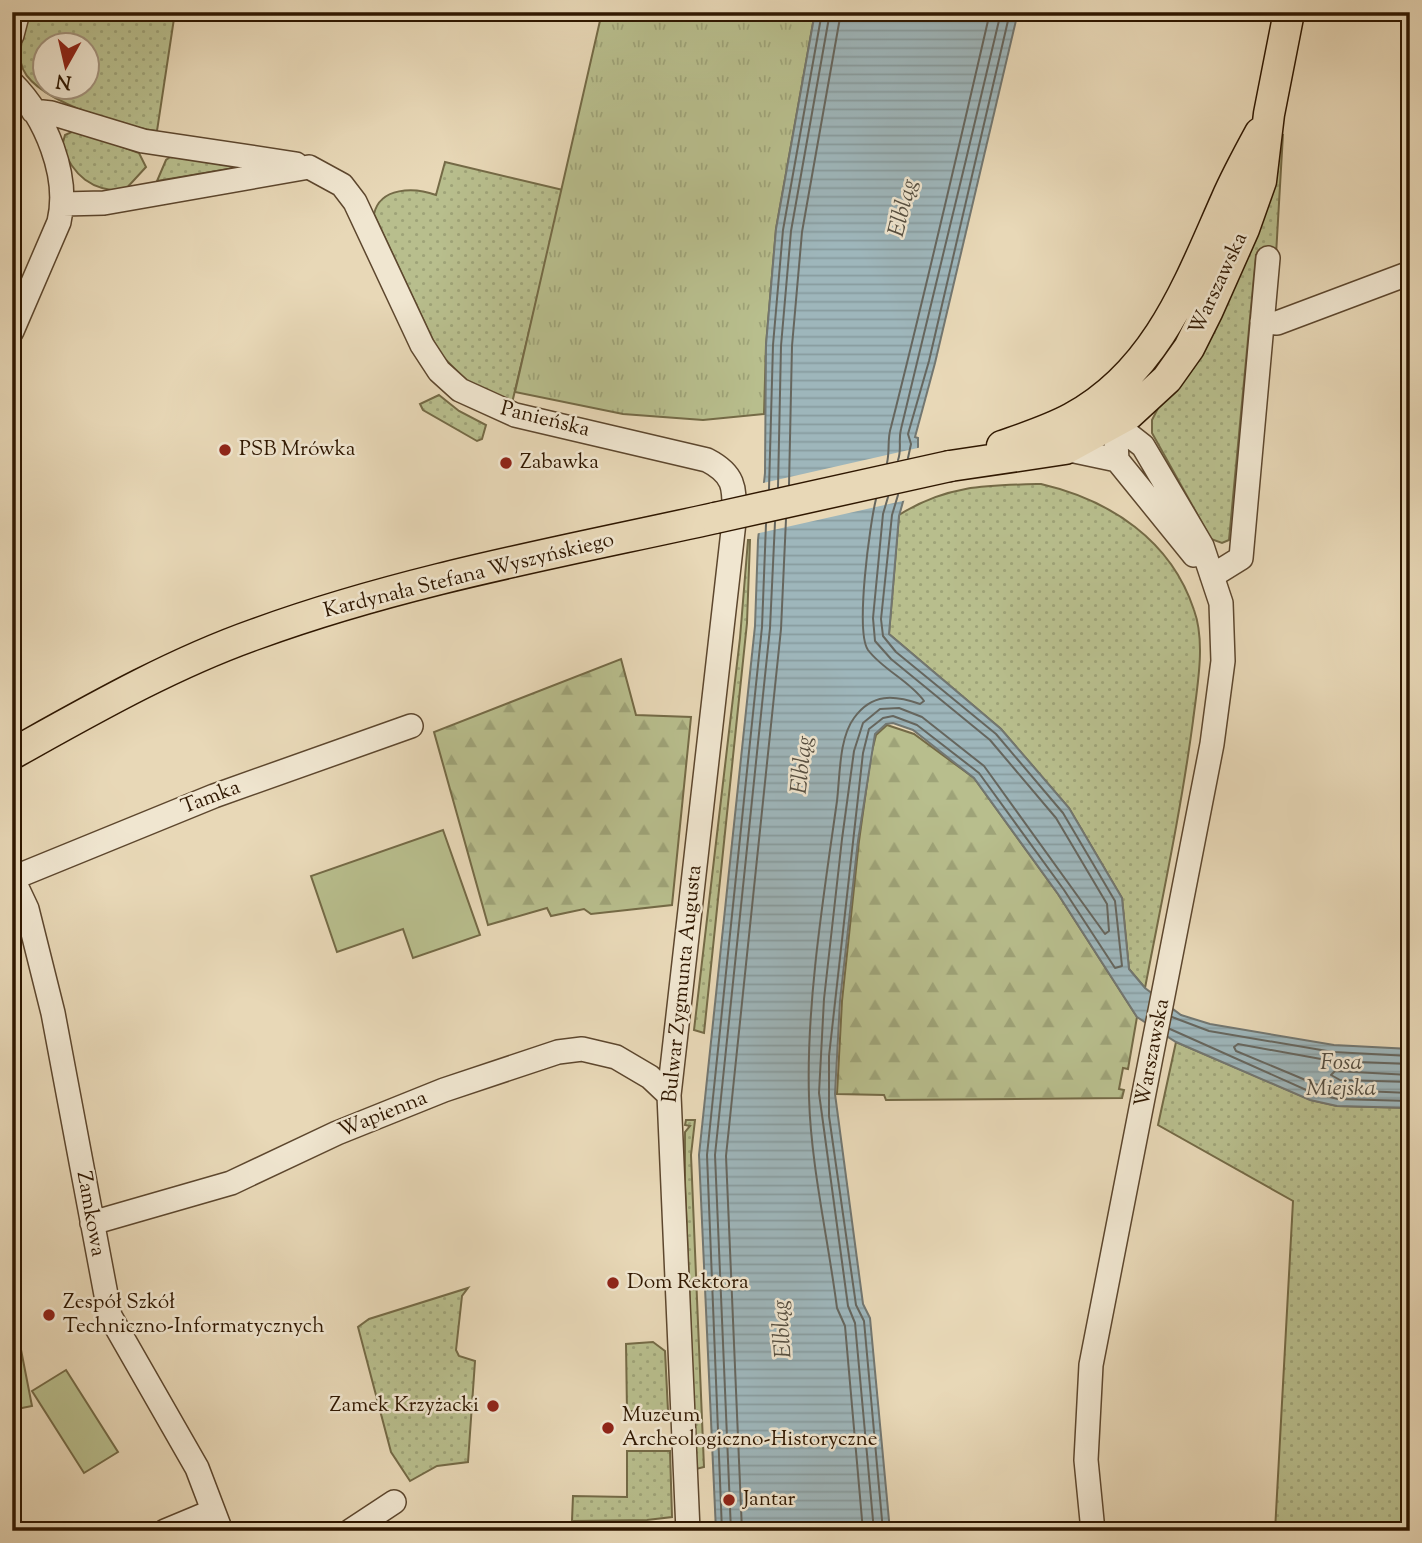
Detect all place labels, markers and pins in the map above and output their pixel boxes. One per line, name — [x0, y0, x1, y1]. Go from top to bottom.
place label: PSB Mrówka — [239, 435, 356, 465]
marker: PSB Mrówka — [217, 442, 233, 458]
place label: Zabawka — [520, 448, 599, 478]
marker: Zabawka — [498, 455, 514, 471]
place label: Dom Rektora — [627, 1268, 749, 1298]
marker: Dom Rektora — [605, 1275, 621, 1291]
place label: Zespół Szkół Techniczno-Informatycznych — [63, 1288, 325, 1342]
marker: Zespół Szkół Techniczno-Informatycznych — [41, 1307, 57, 1323]
place label: Zamek Krzyżacki — [330, 1391, 479, 1421]
marker: Zamek Krzyżacki — [485, 1398, 501, 1414]
place label: Muzeum Archeologiczno-Historyczne — [622, 1401, 878, 1455]
marker: Muzeum Archeologiczno-Historyczne — [600, 1420, 616, 1436]
place label: Jantar — [742, 1485, 796, 1515]
marker: Jantar — [721, 1492, 737, 1508]

